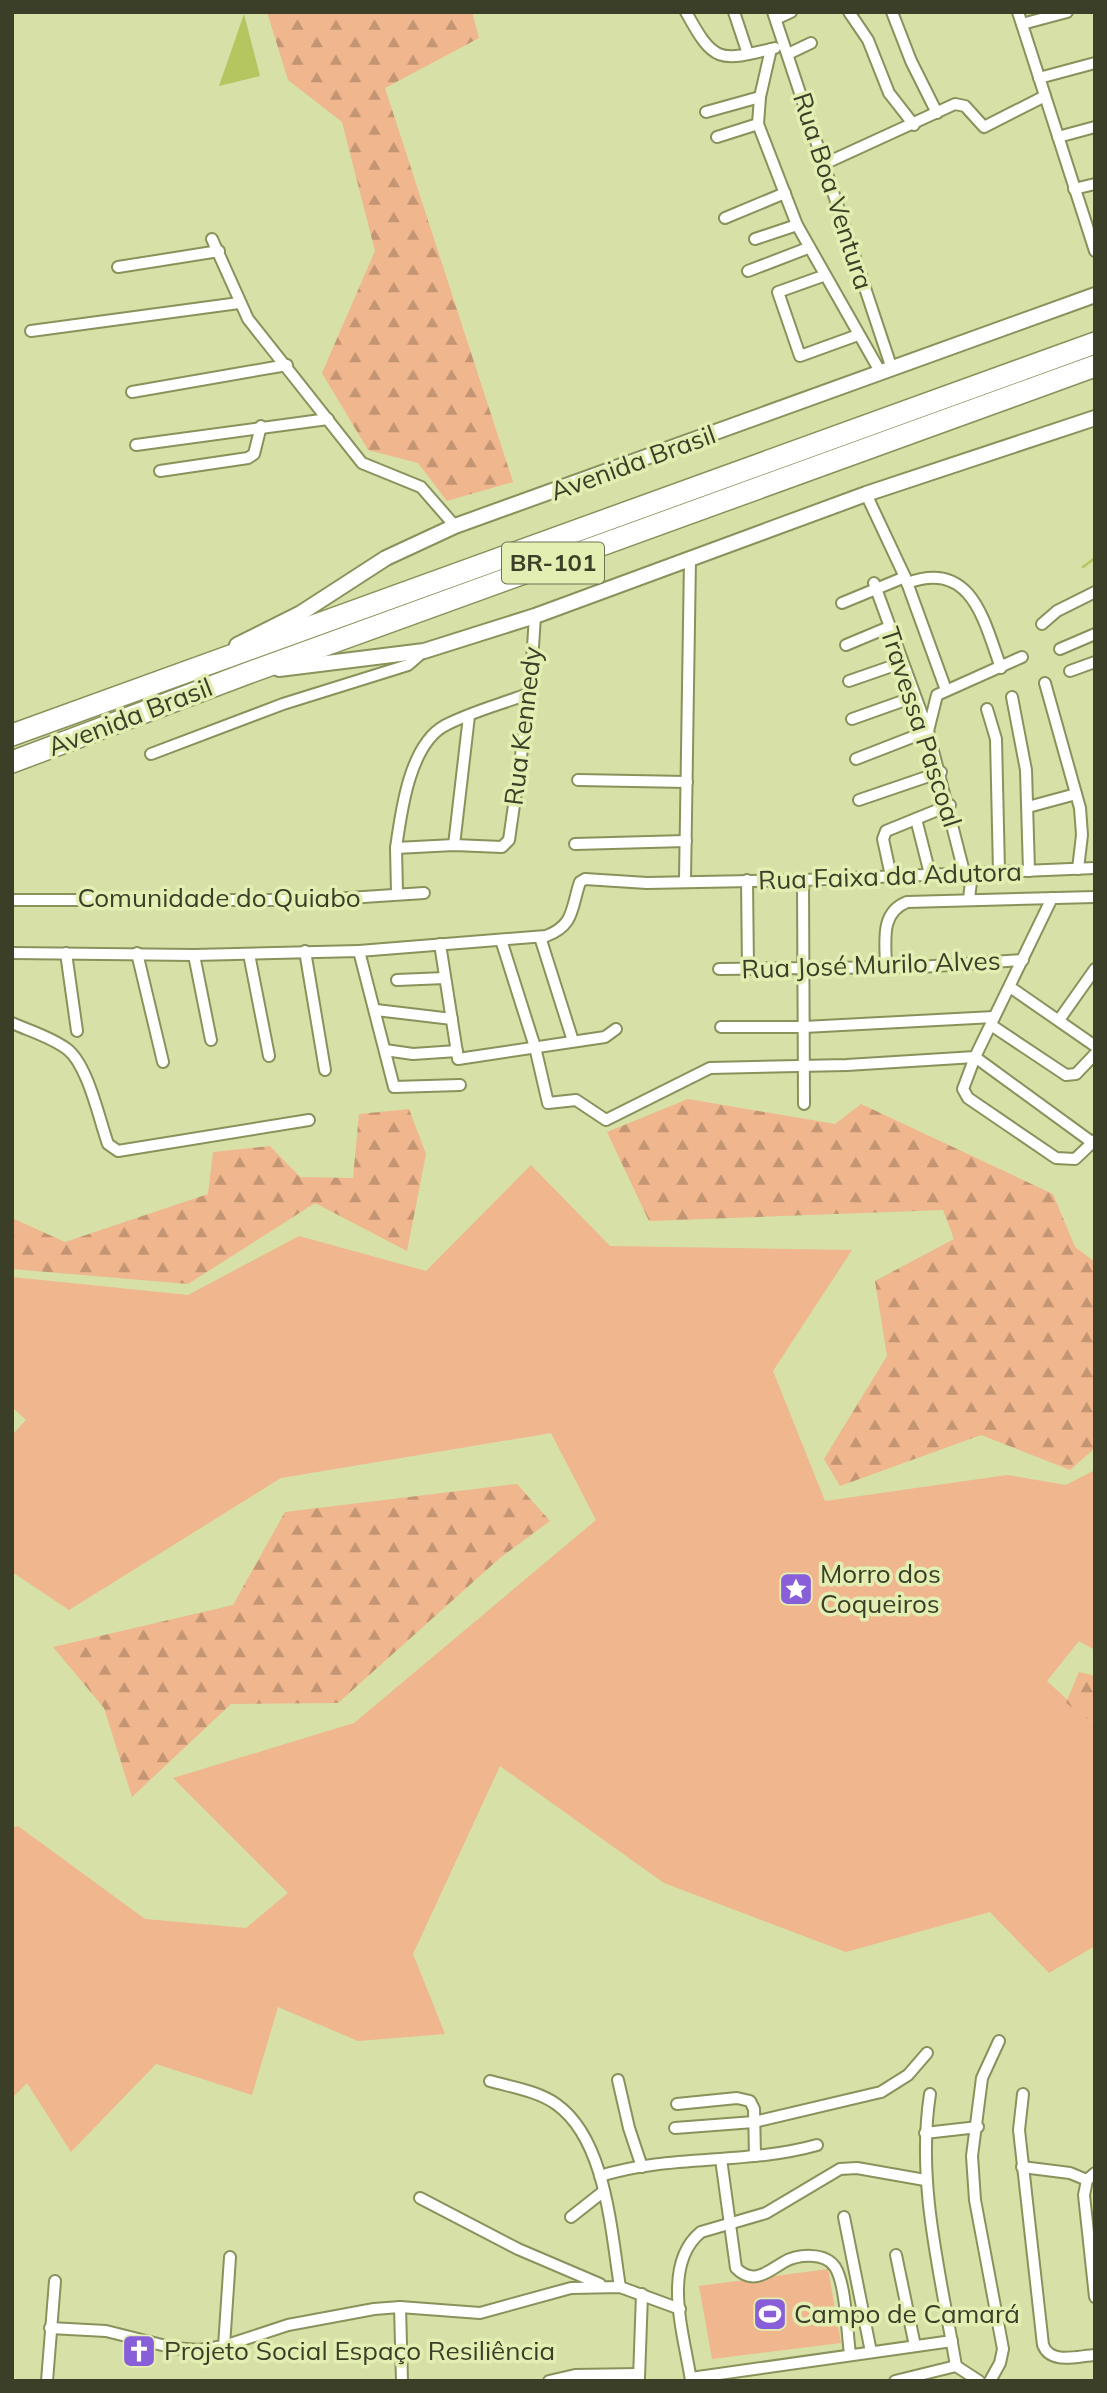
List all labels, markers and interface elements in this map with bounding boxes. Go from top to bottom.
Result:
street label: Rua Boa Ventura [786,88,881,294]
street label: Avenida Brasil [546,417,720,508]
road number: BR-101 [502,542,604,584]
street label: Travessa Pascoal [874,623,969,831]
street label: Rua Kennedy [496,644,549,807]
street label: Avenida Brasil [43,670,217,763]
street label: Rua Faixa da Adutora [758,854,1022,897]
street label: Comunidade do Quiabo [77,881,361,914]
street label: Rua José Murilo Alves [741,943,1001,986]
place label: Morro dos Coqueiros [820,1557,941,1620]
place icon: Morro dos Coqueiros [777,1570,815,1608]
sports icon: Campo de Camará [751,2295,789,2333]
place label: Campo de Camará [794,2297,1020,2330]
church icon: Projeto Social Espaço Resiliência [120,2332,158,2370]
place label: Projeto Social Espaço Resiliência [164,2334,555,2367]

